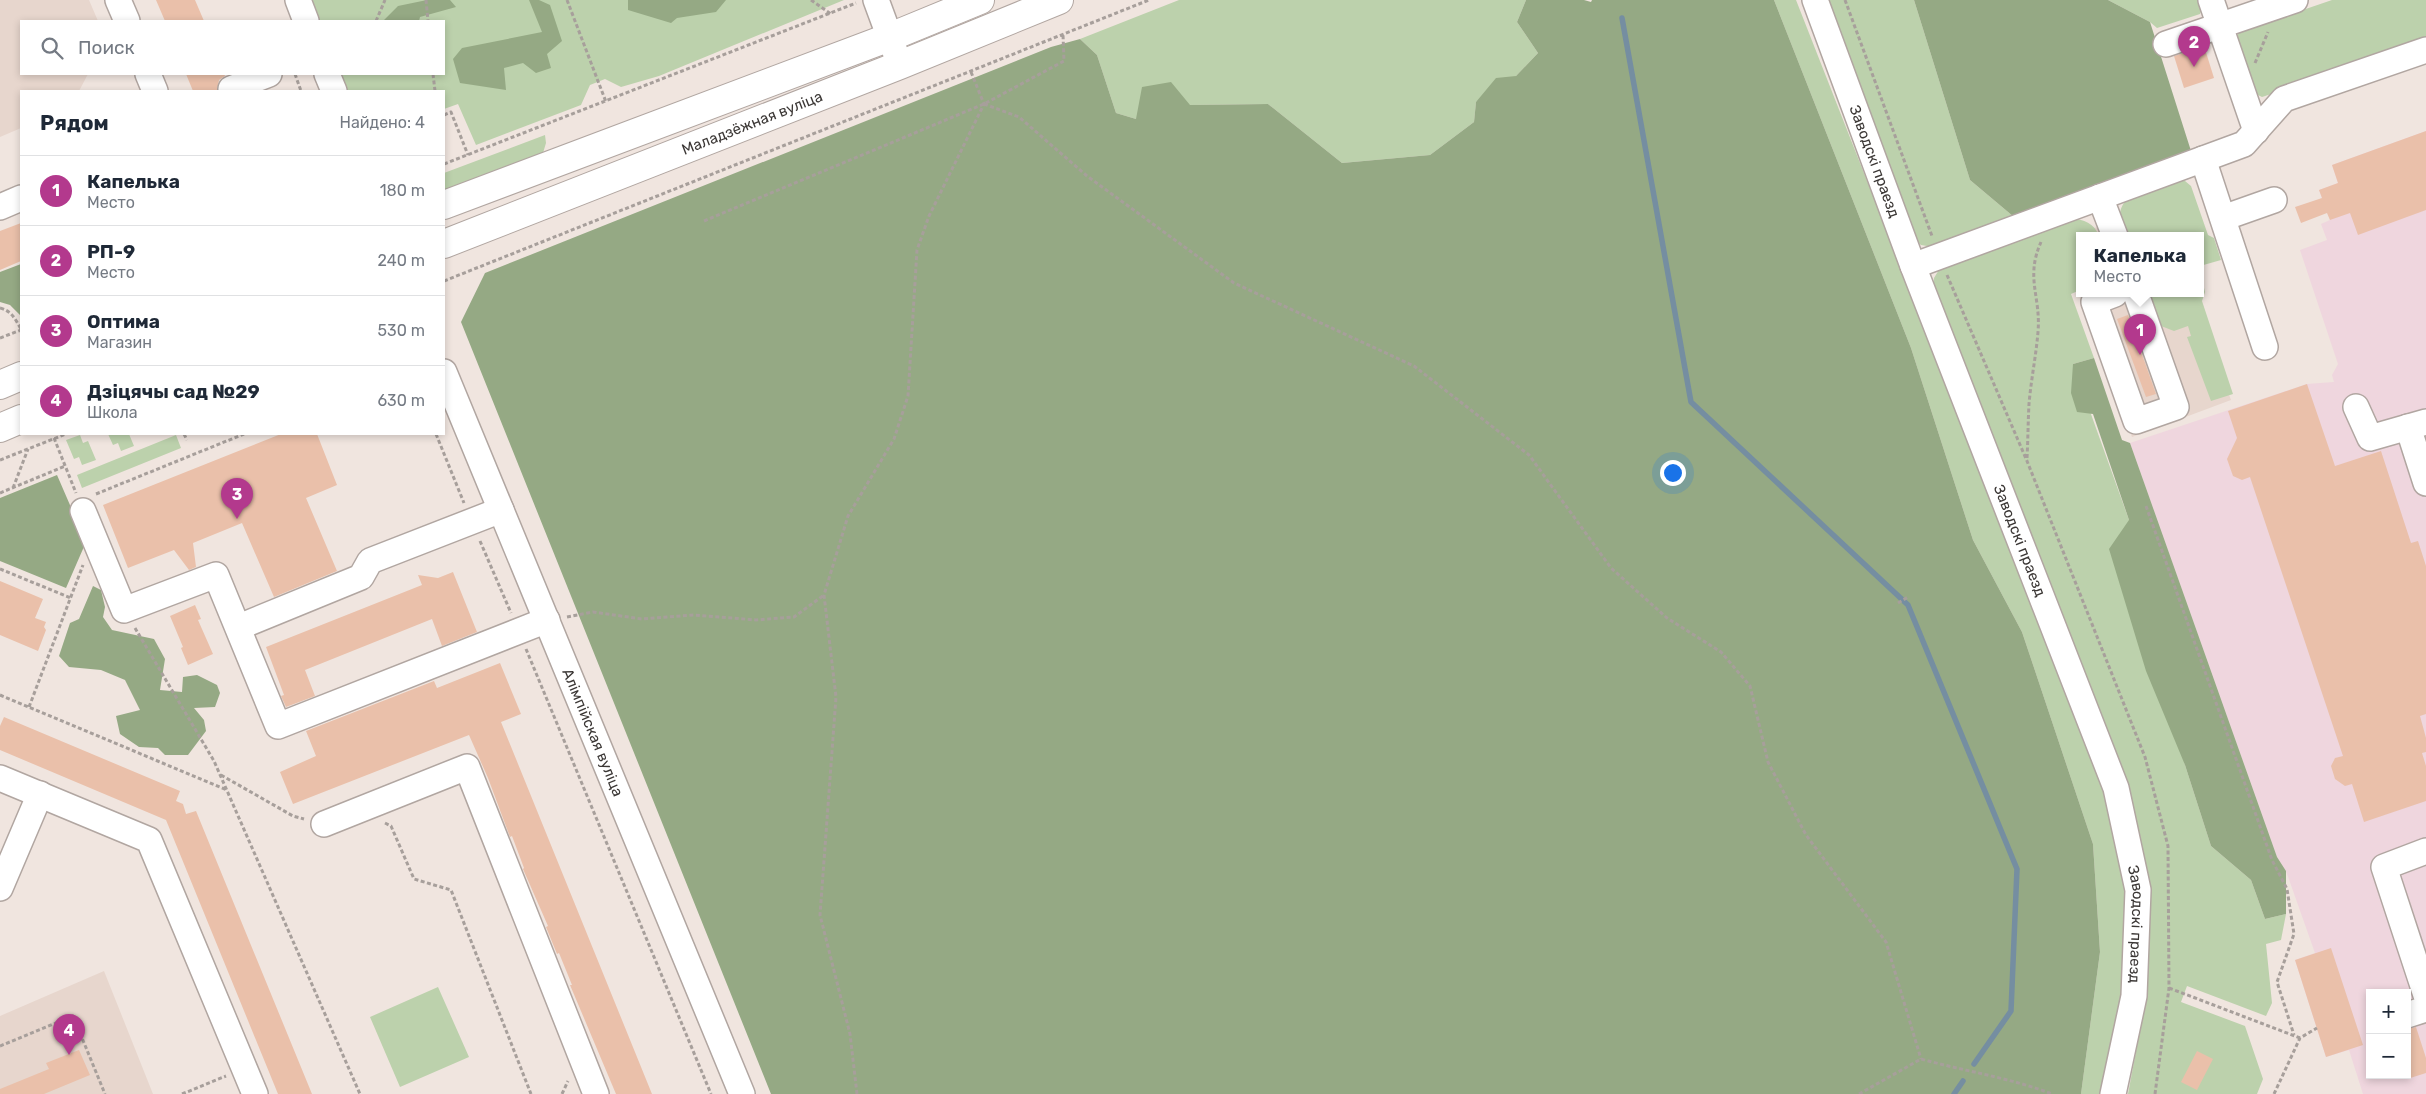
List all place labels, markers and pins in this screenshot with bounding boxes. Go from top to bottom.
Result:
pin: 2 [2178,26,2210,67]
pin: 1 [2124,314,2156,355]
pin: 3 [221,478,253,519]
pin: 4 [53,1014,85,1055]

